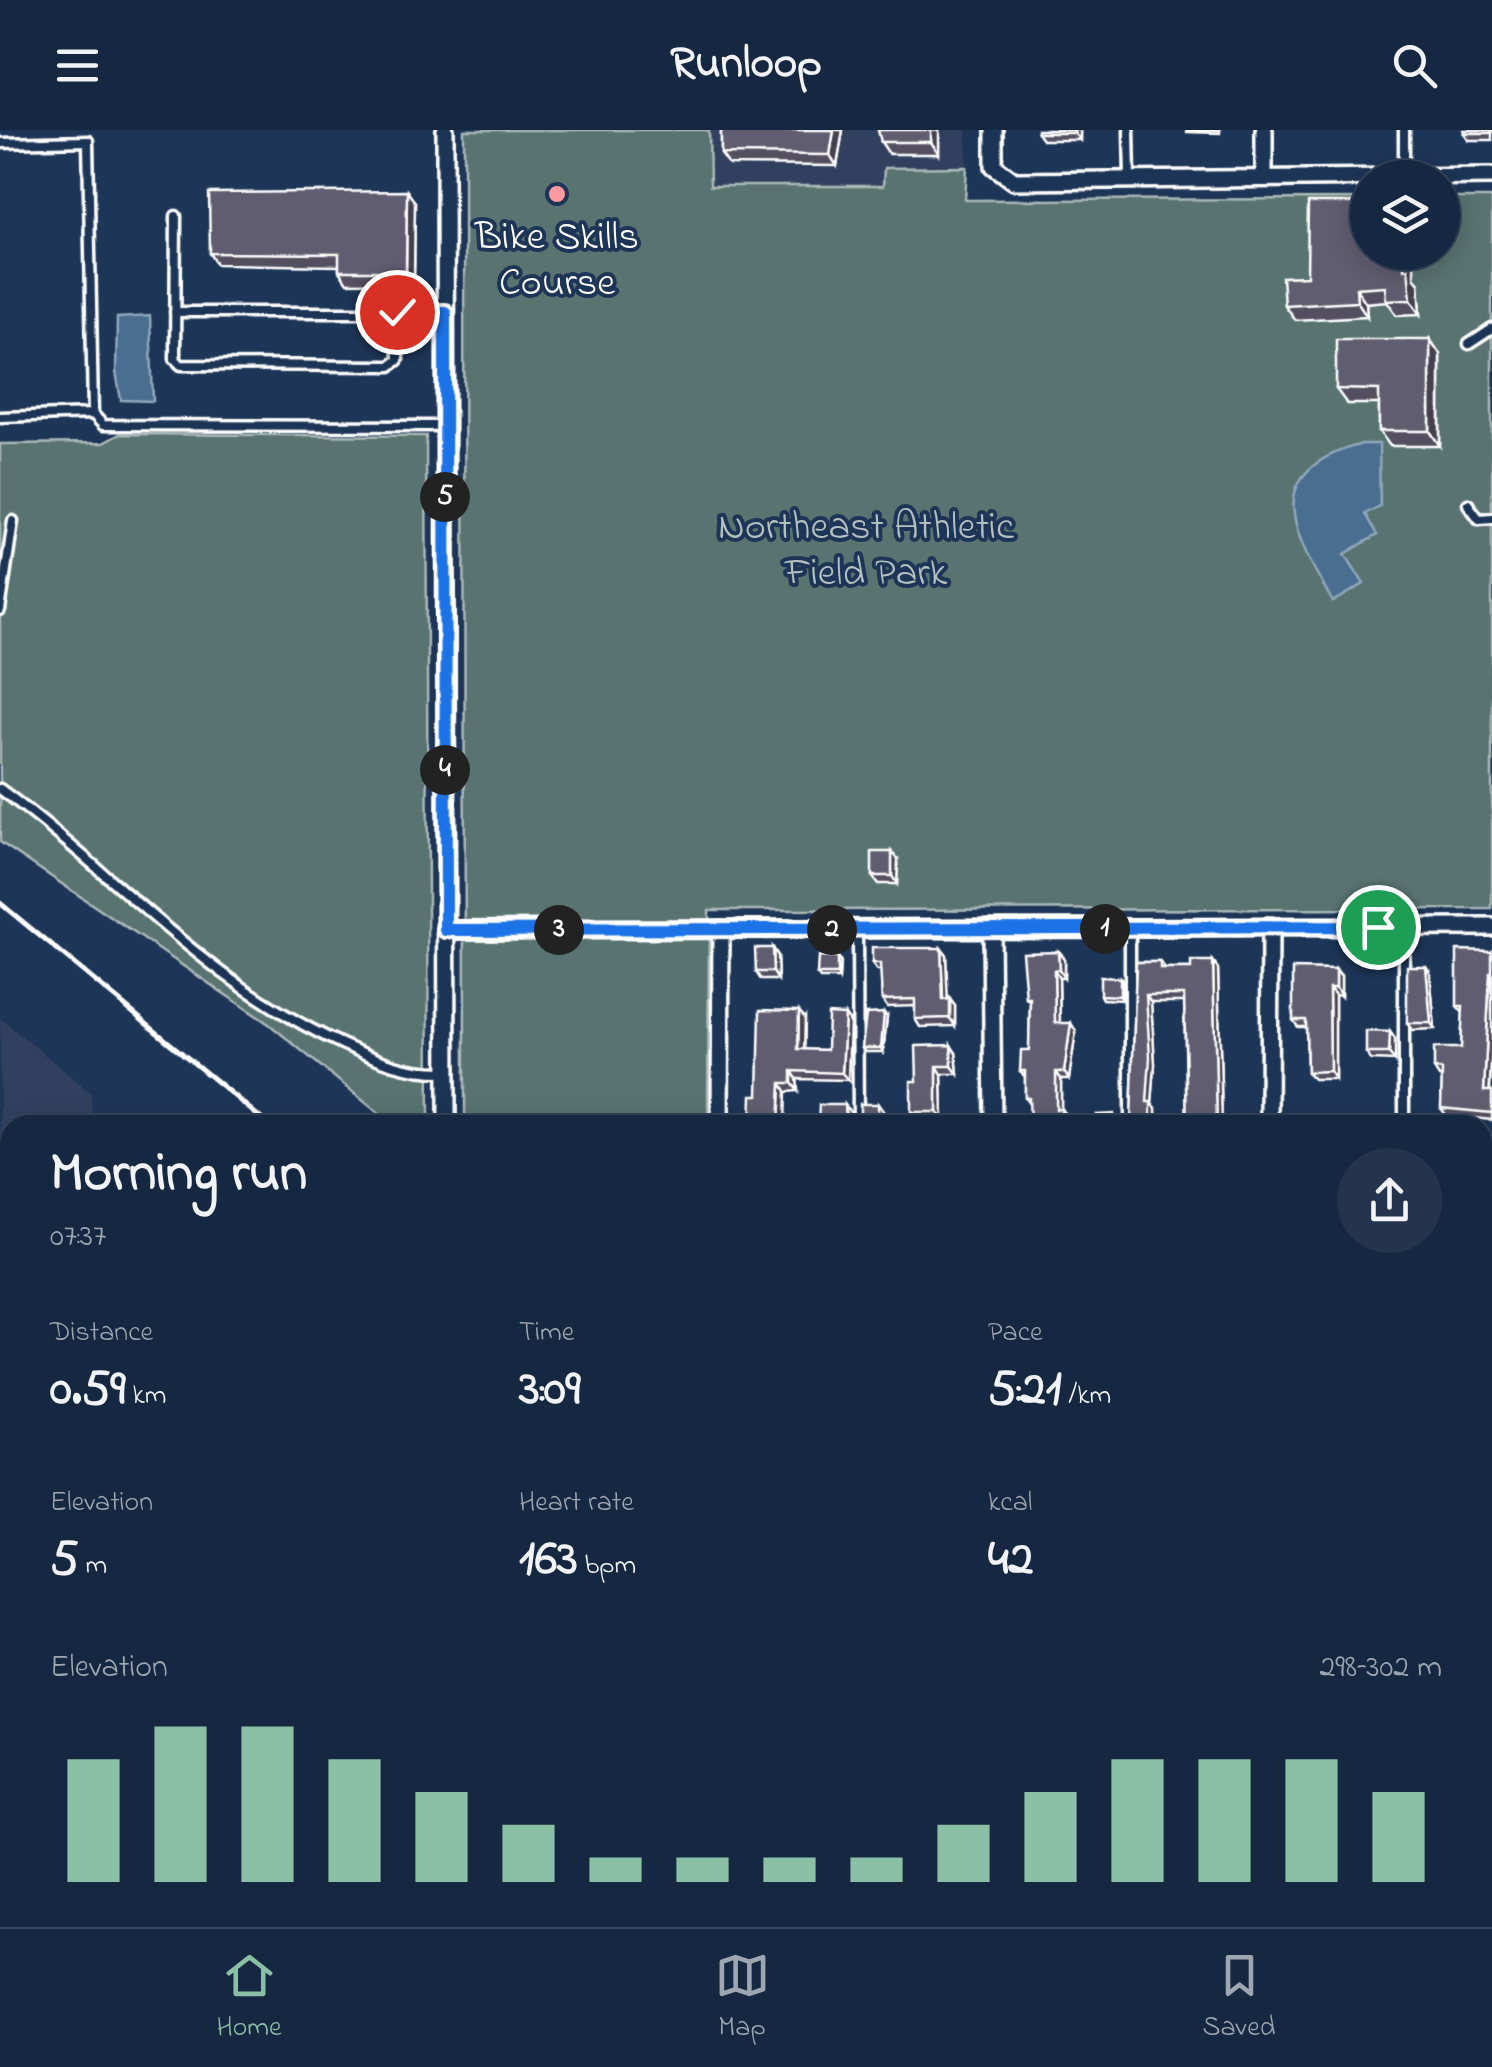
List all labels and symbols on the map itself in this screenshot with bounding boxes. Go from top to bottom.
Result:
marker: Bike Skills Course [546,183,568,205]
place label: Bike Skills Course [474,209,639,314]
pin [355,270,440,355]
pin: 5 [420,472,470,522]
park label: Northeast Athletic Field Park [718,499,1014,604]
pin: 4 [420,745,470,795]
pin [1336,885,1421,970]
pin: 1 [1080,904,1130,954]
pin: 3 [534,905,584,955]
pin: 2 [807,905,857,955]

